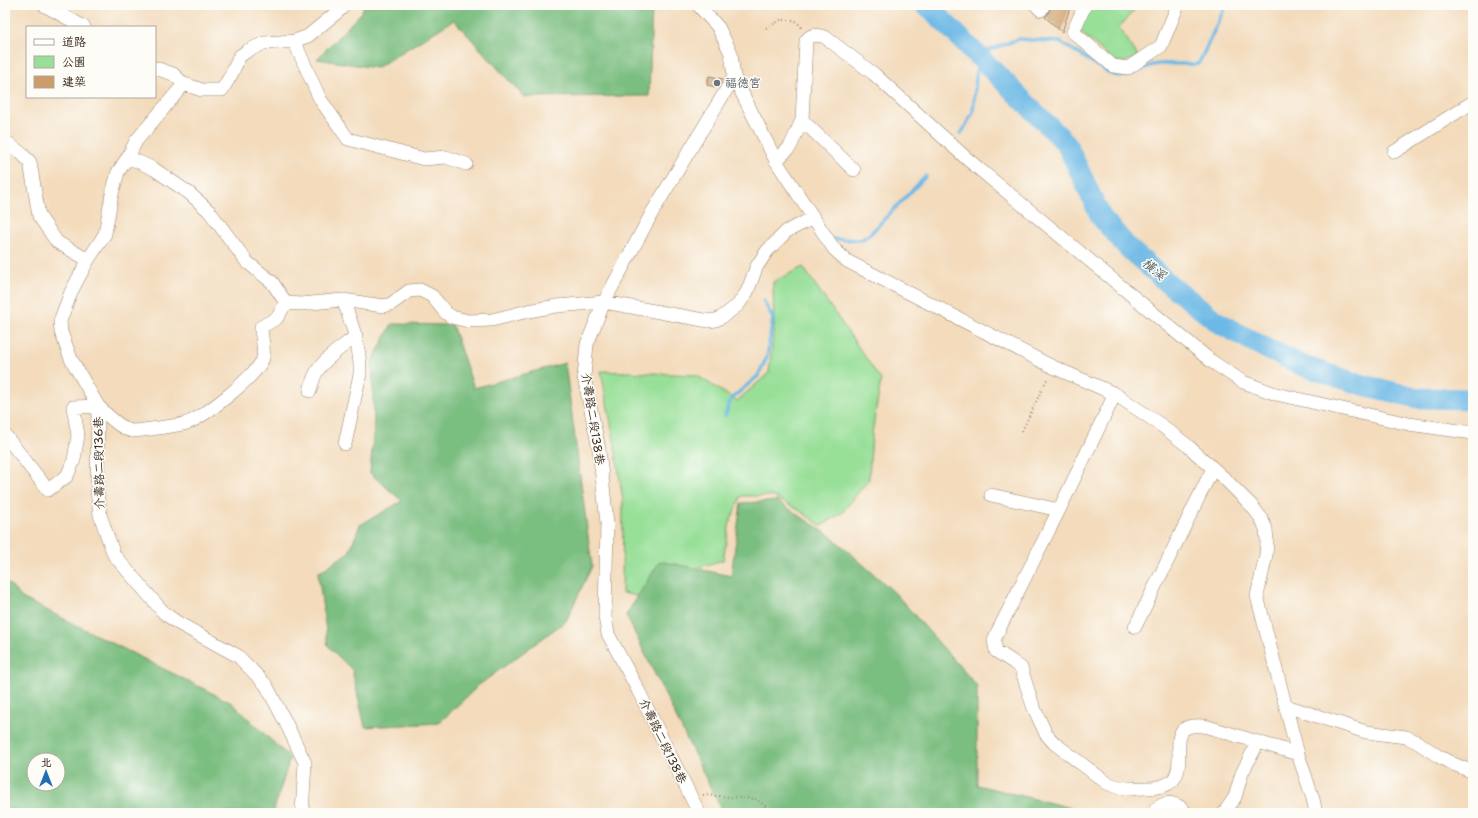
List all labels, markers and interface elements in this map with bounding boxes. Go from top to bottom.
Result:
legend [26,26,156,98]
text: 道路 [62,34,86,50]
text: 公園 [62,54,86,70]
text: 建築 [62,74,86,90]
place label: 福德宮 [725,75,761,91]
marker: 福德宮 [712,78,722,88]
water label: 橫溪 [1139,254,1170,284]
street label: 介壽路二段138巷 [578,372,608,466]
street label: 介壽路二段136巷 [90,416,108,510]
street label: 介壽路二段138巷 [635,696,691,786]
north arrow [26,752,66,792]
text: 北 [41,755,52,770]

